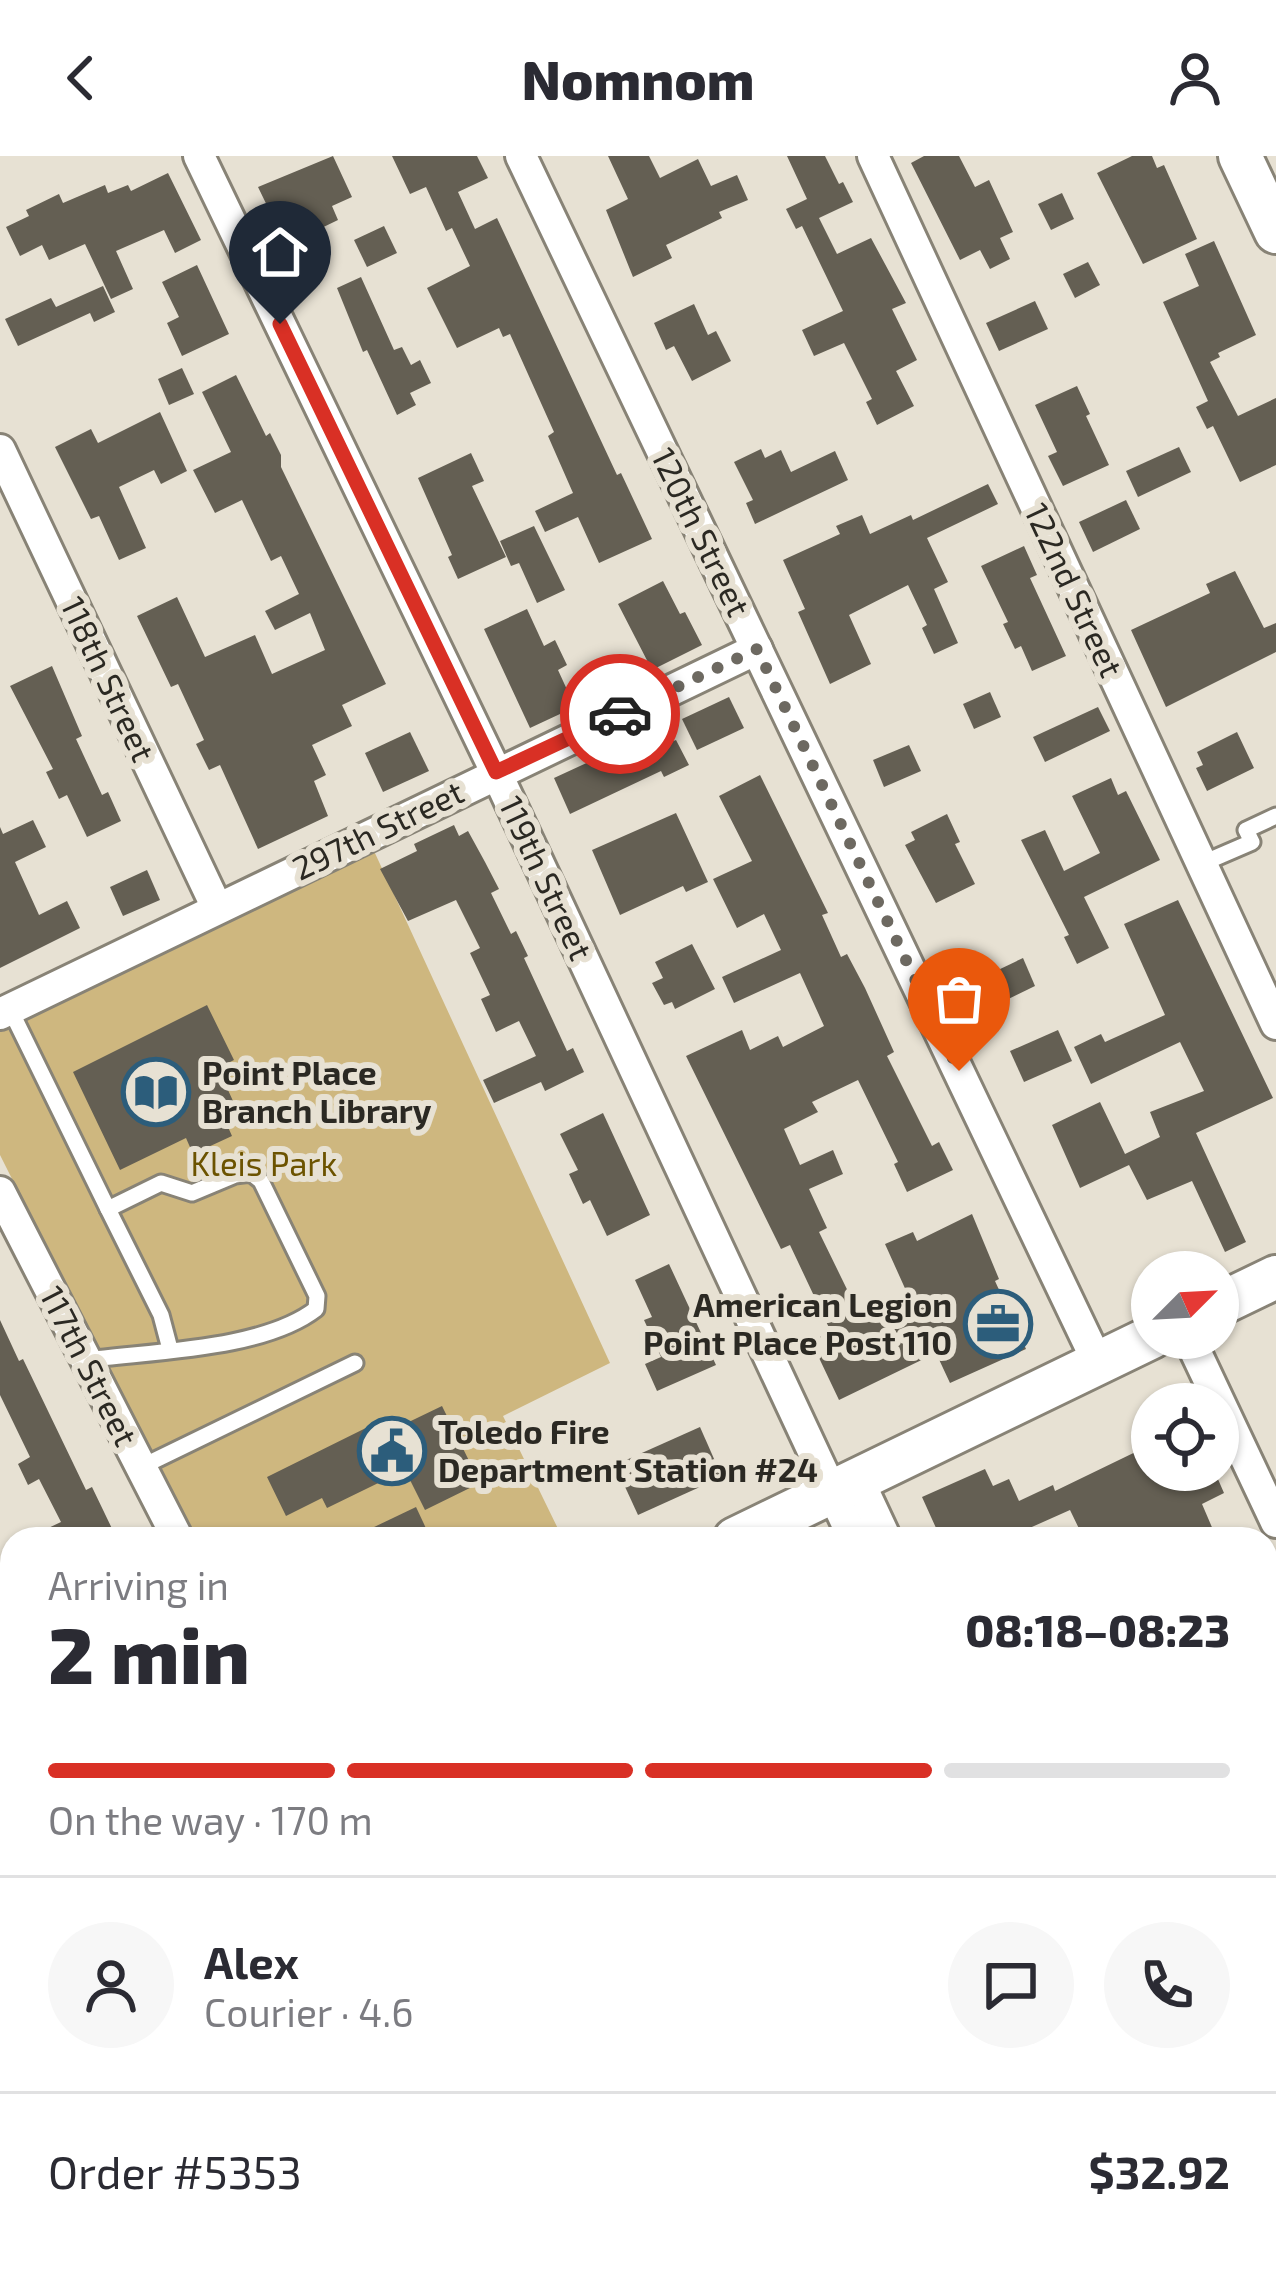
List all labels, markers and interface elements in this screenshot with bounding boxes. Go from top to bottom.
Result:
icon: back [48,45,114,111]
icon: person [1162,45,1228,111]
text: Nomnom [522,46,754,111]
pin [229,201,331,324]
icon: home [247,219,313,285]
street label: 120th Street [644,441,760,622]
street label: 122nd Street [1017,496,1133,683]
street label: 118th Street [53,590,164,767]
courier [560,654,680,774]
icon: car [587,681,653,747]
street label: 297th Street [286,771,470,888]
street label: 119th Street [492,789,602,966]
pin [908,948,1010,1071]
icon: bag [926,966,992,1032]
place label: Point Place Branch Library [202,1052,432,1130]
library icon: Point Place Branch Library [121,1057,191,1127]
park label: Kleis Park [191,1143,338,1183]
north arrow [1131,1251,1239,1359]
map controls [1131,1251,1239,1491]
street label: 117th Street [33,1279,147,1452]
place label: American Legion Point Place Post 110 [643,1284,952,1362]
office icon: American Legion Point Place Post 110 [963,1289,1033,1359]
button: locate [1131,1383,1239,1491]
place label: Toledo Fire Department Station #24 [438,1411,818,1489]
public building icon: Toledo Fire Department Station #24 [357,1416,427,1486]
text: Arriving in [48,1561,229,1608]
text: 08:18–08:23 [965,1602,1230,1656]
text: 2 min [48,1606,250,1700]
text: On the way · 170 m [48,1796,373,1843]
button: person [48,1922,174,2048]
button: chat [948,1922,1074,2048]
button: phone [1104,1922,1230,2048]
text: Alex [204,1934,299,1988]
text: Courier · 4.6 [204,1988,414,2035]
text: Order #5353 [48,2144,302,2198]
text: $32.92 [1089,2144,1230,2198]

